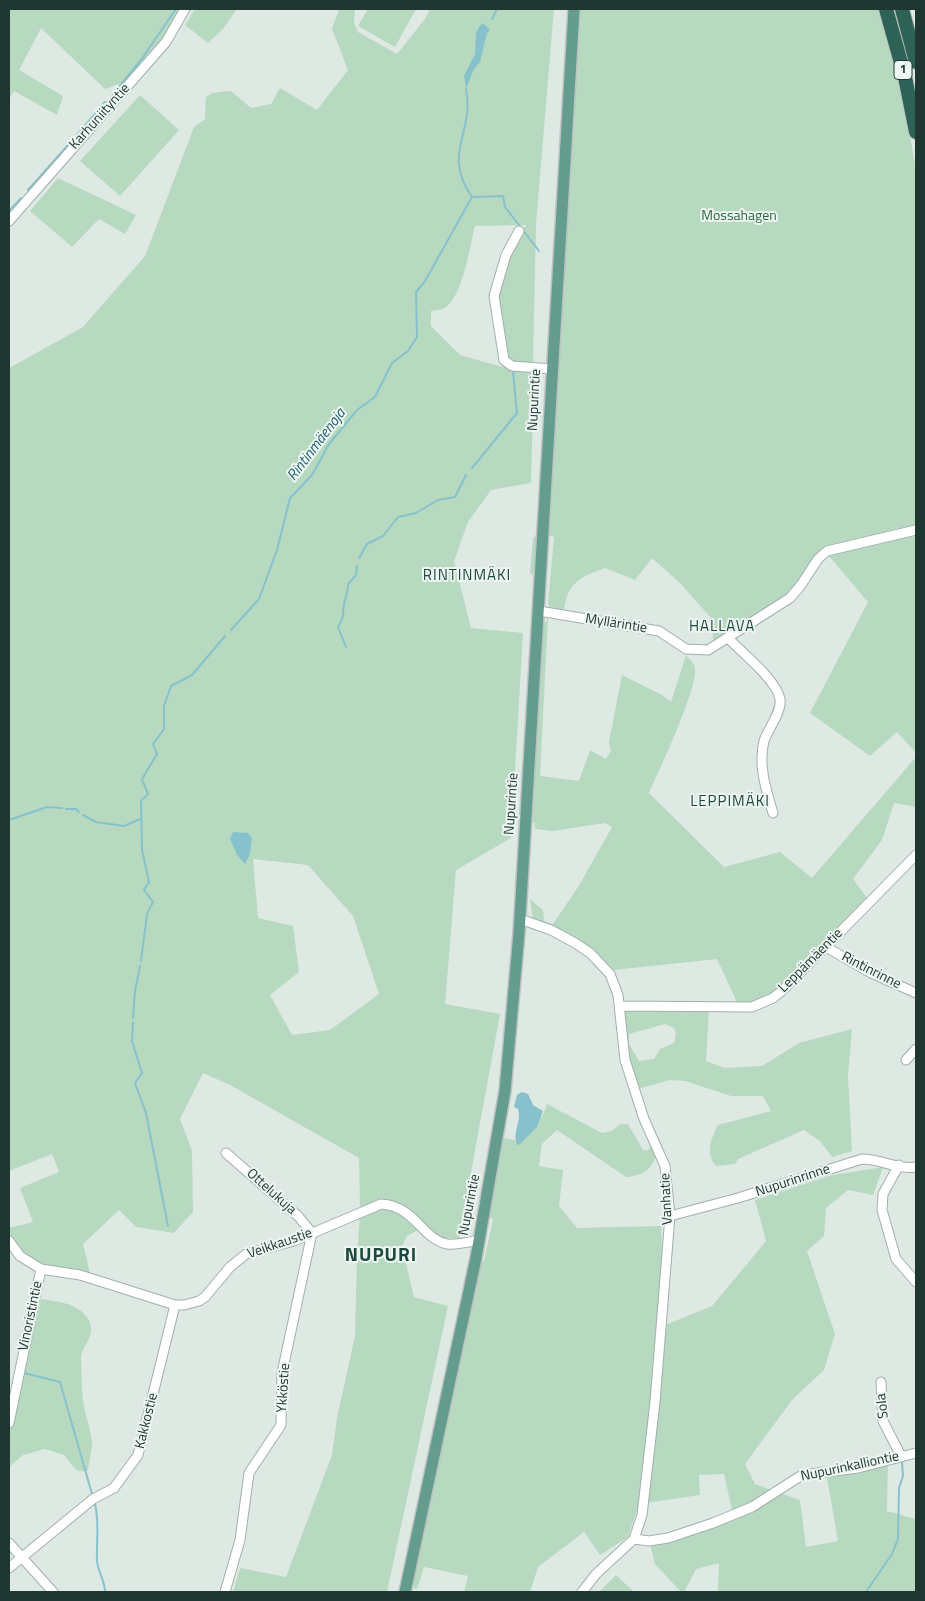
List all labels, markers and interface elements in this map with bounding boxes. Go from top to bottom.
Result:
road number: 1 [894,60,912,80]
street label: Karhuniityntie [66,81,134,153]
park label: Mossahagen [701,209,777,225]
street label: Nupurintie [525,369,545,431]
water label: Rintinmäenoja [284,405,350,485]
district label: RINTINMÄKI [421,567,513,585]
street label: Myllärintie [584,611,648,637]
district label: HALLAVA [688,618,756,636]
street label: Nupurintie [501,772,523,836]
district label: LEPPIMÄKI [689,793,771,811]
street label: Leppämäentie [775,925,847,997]
street label: Rintinrinne [838,949,904,993]
street label: Nupurinrinne [754,1161,832,1201]
street label: Ottelukuja [243,1165,299,1219]
street label: Nupurintie [456,1173,484,1237]
street label: Vanhatie [657,1173,677,1225]
street label: Veikkaustie [245,1225,315,1263]
district label: NUPURI [344,1245,418,1267]
street label: Vinoristintie [15,1280,47,1352]
street label: Ykköstie [274,1363,294,1413]
street label: Kakkostie [132,1391,162,1451]
street label: Sola [873,1393,893,1419]
street label: Nupurinkalliontie [799,1448,901,1486]

